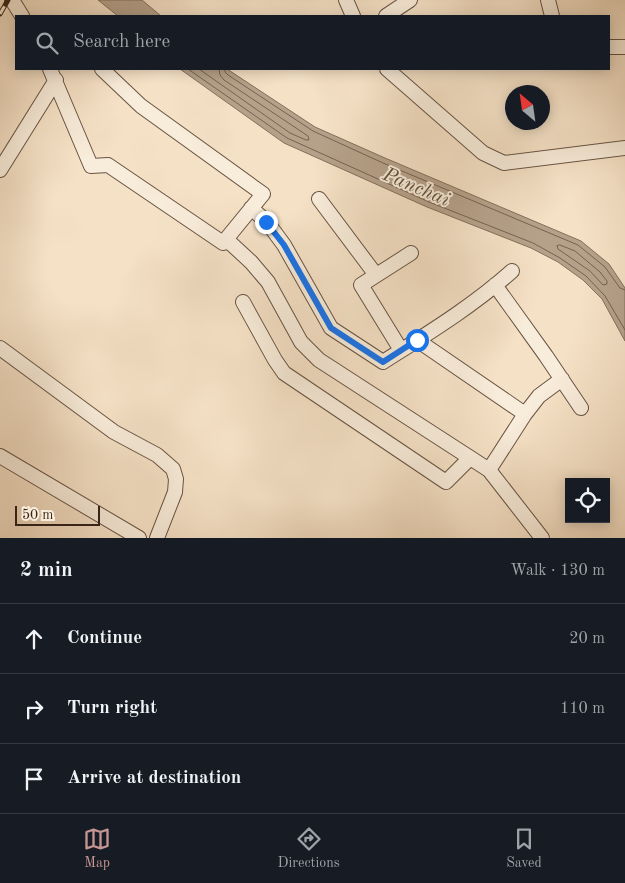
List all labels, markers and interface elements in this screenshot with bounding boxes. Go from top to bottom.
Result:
search box [15,15,610,70]
icon: search [33,29,61,57]
text: Search here [73,33,170,52]
north arrow [505,85,550,130]
water label: Panchai [379,165,453,211]
route end [255,211,278,234]
route start [406,329,429,352]
map controls [565,478,610,523]
button: locate [565,478,610,523]
scale bar [15,503,100,526]
text: 50 m [22,508,53,522]
text: 2 min [20,560,73,581]
text: Walk · 130 m [510,563,605,579]
icon: ahead [20,625,48,653]
text: Continue [67,629,142,648]
text: 20 m [569,631,605,647]
icon: right [20,695,48,723]
text: Turn right [67,699,157,718]
text: 110 m [560,701,605,717]
icon: arrive [20,765,48,793]
text: Arrive at destination [67,769,241,788]
tab: Map [83,825,111,872]
tab: Directions [278,825,340,872]
tab: Saved [506,825,542,872]

